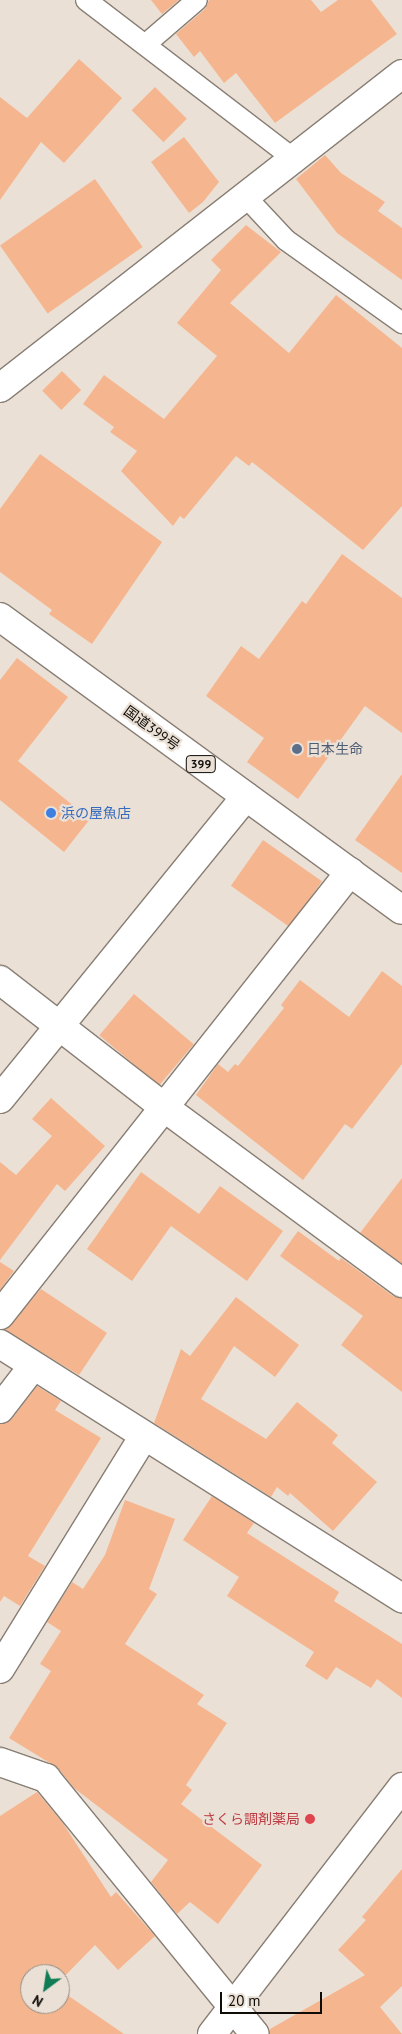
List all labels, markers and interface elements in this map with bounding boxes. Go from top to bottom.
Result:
street label: 国道399号 [121,702,183,754]
place label: 日本生命 [307,741,363,757]
marker: 日本生命 [291,743,303,755]
road number: 399 [185,754,217,774]
place label: 浜の屋魚店 [61,805,131,821]
marker: 浜の屋魚店 [45,807,57,819]
place label: さくら調剤薬局 [202,1811,300,1827]
marker: さくら調剤薬局 [304,1813,316,1825]
north arrow [20,1964,70,2014]
scale bar [222,1982,324,2014]
text: N [29,1991,46,2011]
text: 20 m [228,1991,261,2010]

